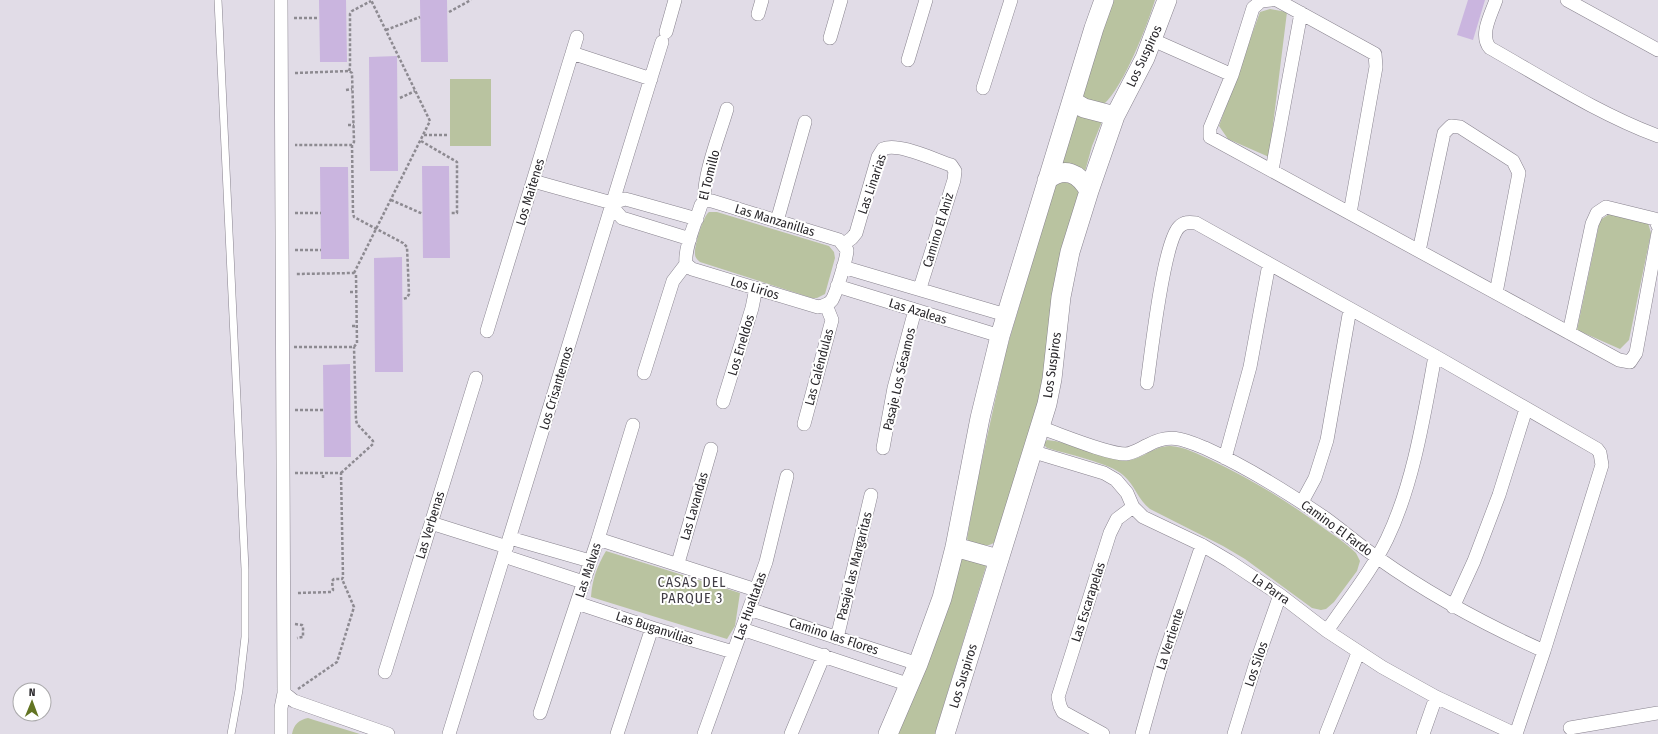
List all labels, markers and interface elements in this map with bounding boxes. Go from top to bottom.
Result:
street label: Los Suspiros [1123,22,1165,89]
street label: El Tomillo [695,148,723,202]
street label: Las Linarias [855,152,889,216]
street label: Los Maitenes [513,156,547,227]
street label: Camino El Aniz [920,191,956,269]
street label: Las Manzanillas [733,201,817,239]
street label: Los Lirios [729,273,782,303]
street label: Las Azaleas [887,295,949,327]
street label: Los Eneldos [725,312,757,377]
street label: Pasaje Los Sésamos [880,326,918,432]
street label: Las Caléndulas [802,327,837,407]
street label: Los Suspiros [1040,331,1064,399]
street label: Los Crisantemos [536,344,576,432]
street label: Las Lavandas [677,470,711,542]
street label: Las Verbenas [413,489,448,561]
street label: Camino El Fardo [1298,497,1376,559]
street label: Pasaje las Margaritas [833,510,875,622]
street label: Las Malvas [572,540,604,599]
street label: Las Escarapelas [1068,560,1108,644]
street label: Las Hualtatas [731,569,769,642]
street label: La Parra [1249,571,1293,607]
district label: CASAS DEL PARQUE 3 [658,574,726,607]
street label: La Vertiente [1153,606,1187,672]
street label: Las Buganvilias [614,608,696,648]
street label: Camino las Flores [787,614,881,658]
street label: Los Silos [1241,639,1271,688]
street label: Los Suspiros [946,642,980,710]
north arrow [12,682,52,722]
text: N [29,686,36,699]

